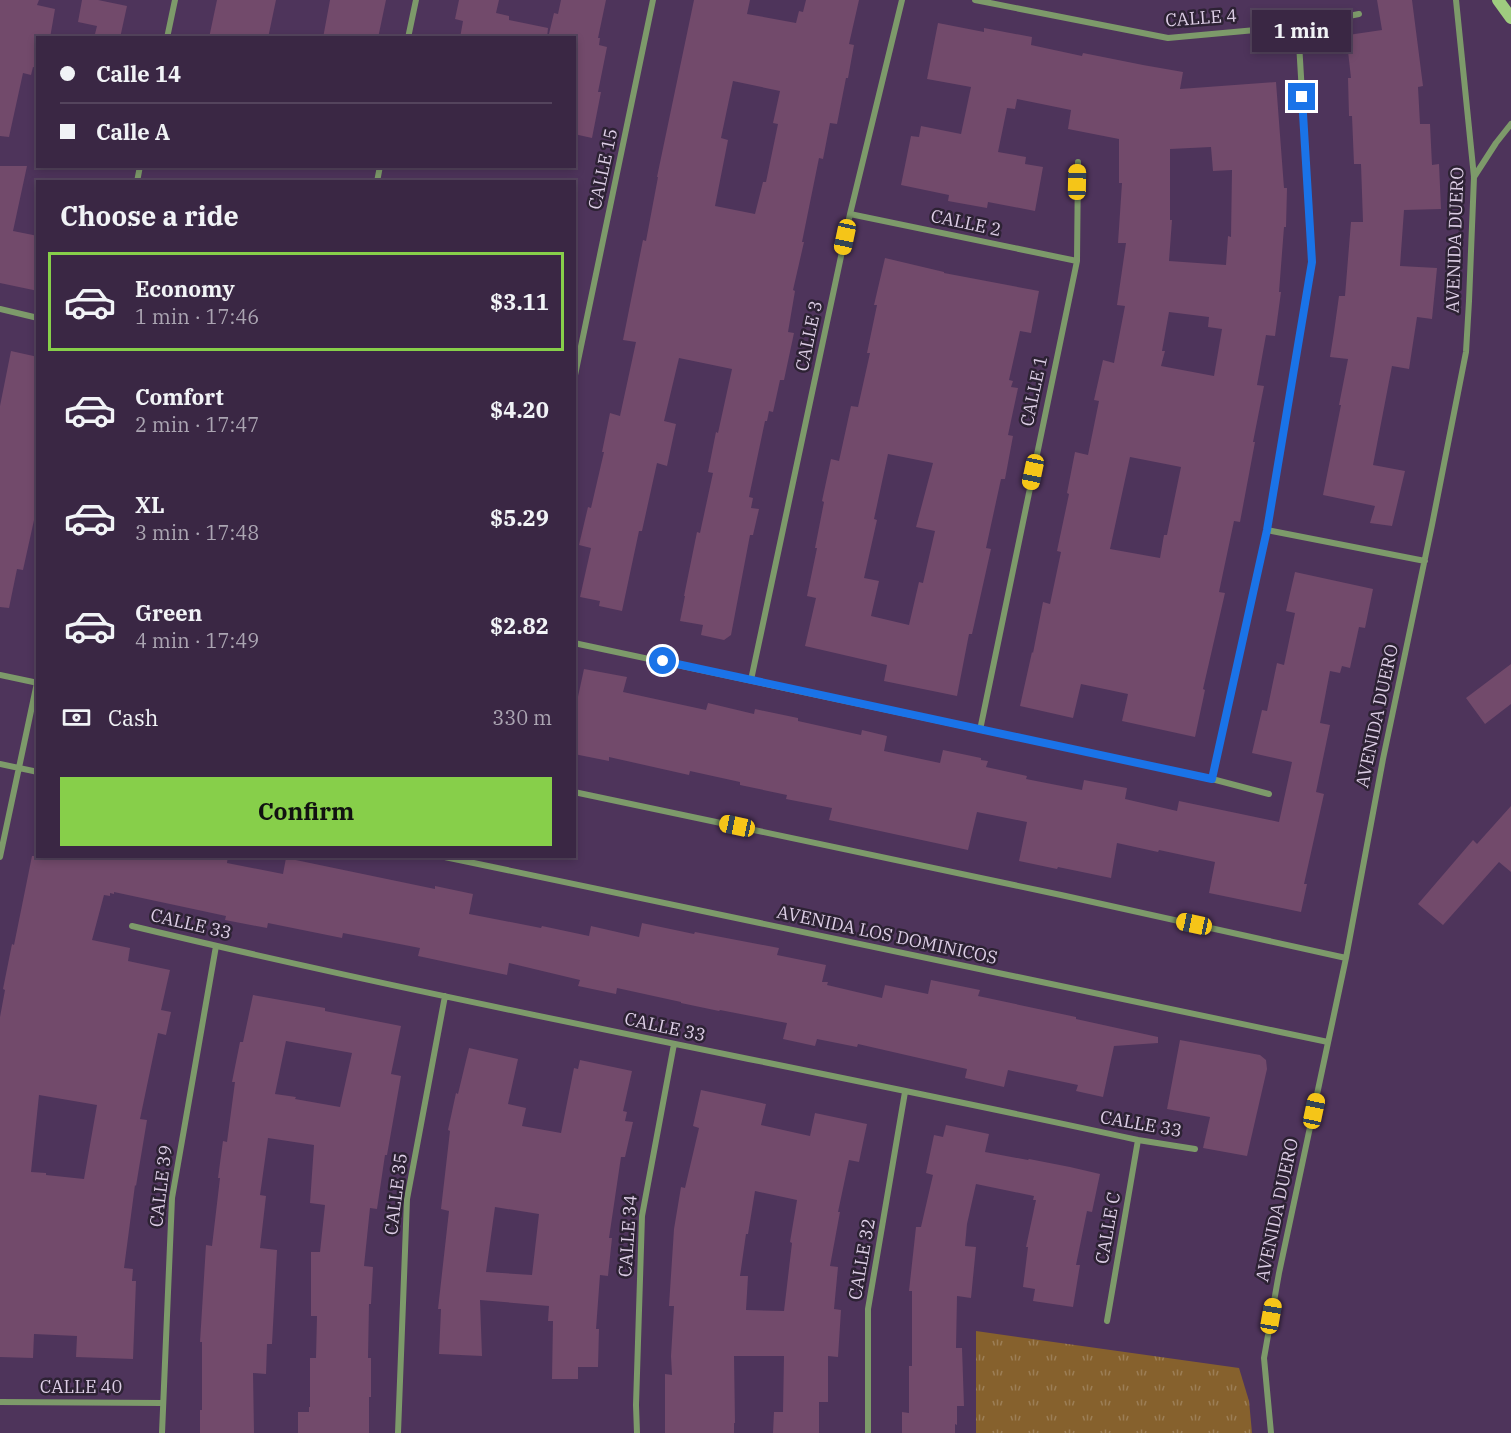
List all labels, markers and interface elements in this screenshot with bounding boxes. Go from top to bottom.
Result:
street label: CALLE 4 [1164,4,1238,31]
callout: 1 min [1252,10,1352,52]
text: 1 min [1274,17,1330,44]
text: Calle 14 [96,59,181,88]
route end [1288,83,1315,110]
text: Calle A [96,117,170,146]
street label: CALLE 15 [583,126,622,212]
car [1068,164,1086,200]
street label: AVENIDA DUERO [1440,167,1469,313]
text: Choose a ride [60,198,239,233]
street label: CALLE 2 [929,204,1004,241]
car [832,218,858,256]
text: Economy [135,274,235,303]
icon: car [63,275,117,329]
text: $3.11 [490,287,549,316]
street label: CALLE 3 [790,298,827,373]
text: 1 min · 17:46 [135,303,259,330]
street label: CALLE 1 [1015,353,1052,428]
text: Comfort [135,382,224,411]
icon: car [63,383,117,437]
text: $4.20 [490,395,549,424]
text: 2 min · 17:47 [135,411,259,438]
car [1020,453,1046,491]
text: XL [135,490,165,519]
icon: car [63,491,117,545]
text: $5.29 [490,503,549,532]
text: 3 min · 17:48 [135,519,259,546]
text: Green [135,598,202,627]
icon: car [63,599,117,653]
text: $2.82 [490,611,549,640]
text: 4 min · 17:49 [135,627,259,654]
street label: AVENIDA DUERO [1350,642,1403,790]
route start [649,647,676,674]
icon: cash [60,701,93,734]
text: Cash [108,703,159,732]
text: 330 m [492,704,552,731]
button: Confirm [60,777,552,846]
car [718,813,756,839]
street label: AVENIDA LOS DOMINICOS [775,900,999,969]
street label: CALLE 33 [148,903,234,944]
car [1175,911,1213,937]
street label: CALLE 33 [622,1007,708,1046]
car [1301,1092,1327,1130]
street label: CALLE 33 [1098,1105,1184,1142]
street label: AVENIDA DUERO [1250,1136,1303,1284]
street label: CALLE 39 [144,1144,177,1228]
street label: CALLE 35 [379,1152,412,1236]
street label: CALLE C [1090,1190,1125,1266]
street label: CALLE 34 [613,1194,642,1278]
street label: CALLE 32 [843,1216,880,1302]
car [1259,1297,1283,1335]
street label: CALLE 40 [40,1375,122,1398]

